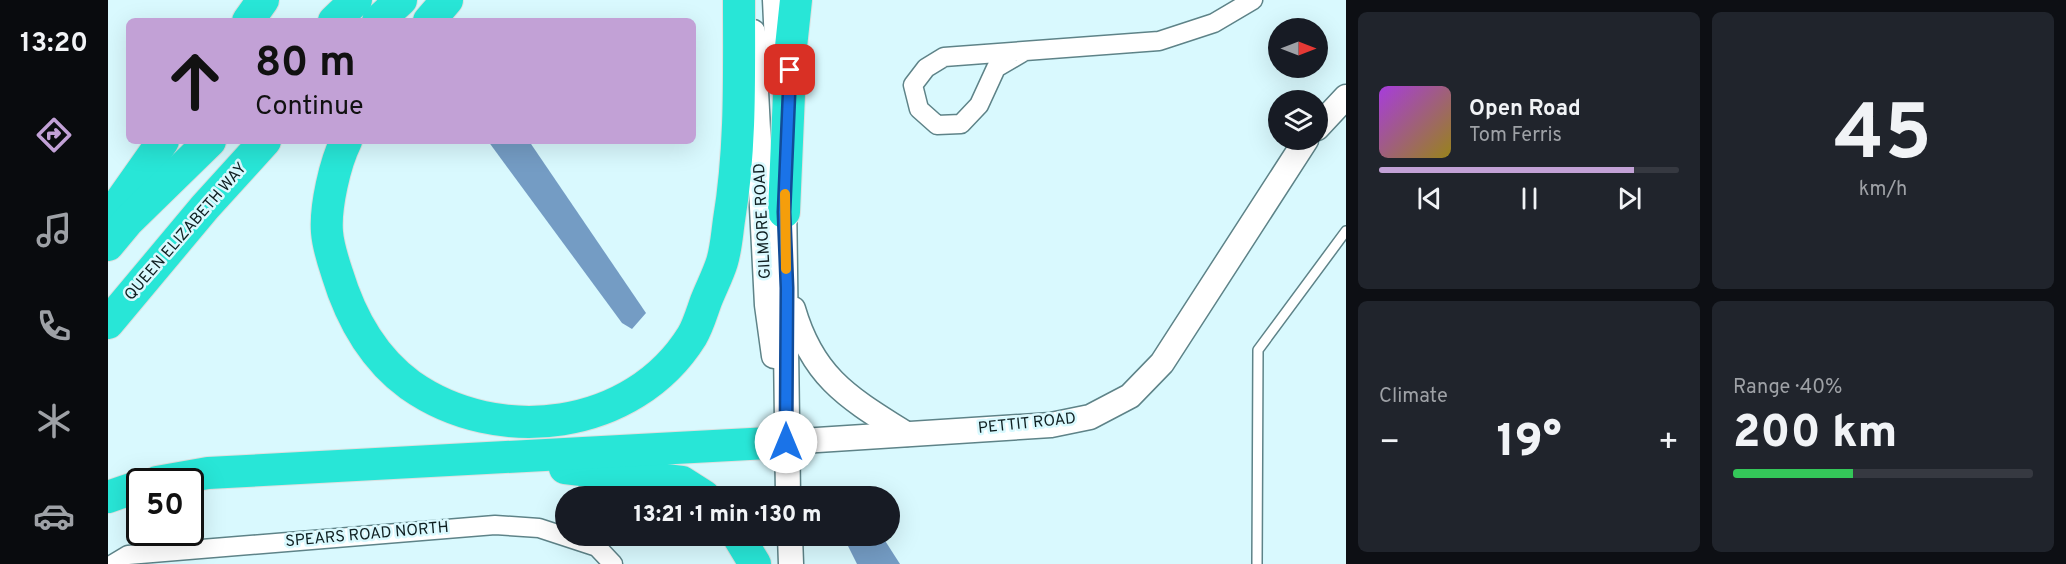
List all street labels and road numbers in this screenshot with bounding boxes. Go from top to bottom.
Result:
street label: QUEEN ELIZABETH WAY [121,159,251,305]
street label: GILMORE ROAD [750,163,776,279]
street label: PETTIT ROAD [977,409,1077,439]
street label: SPEARS ROAD NORTH [284,518,450,552]

